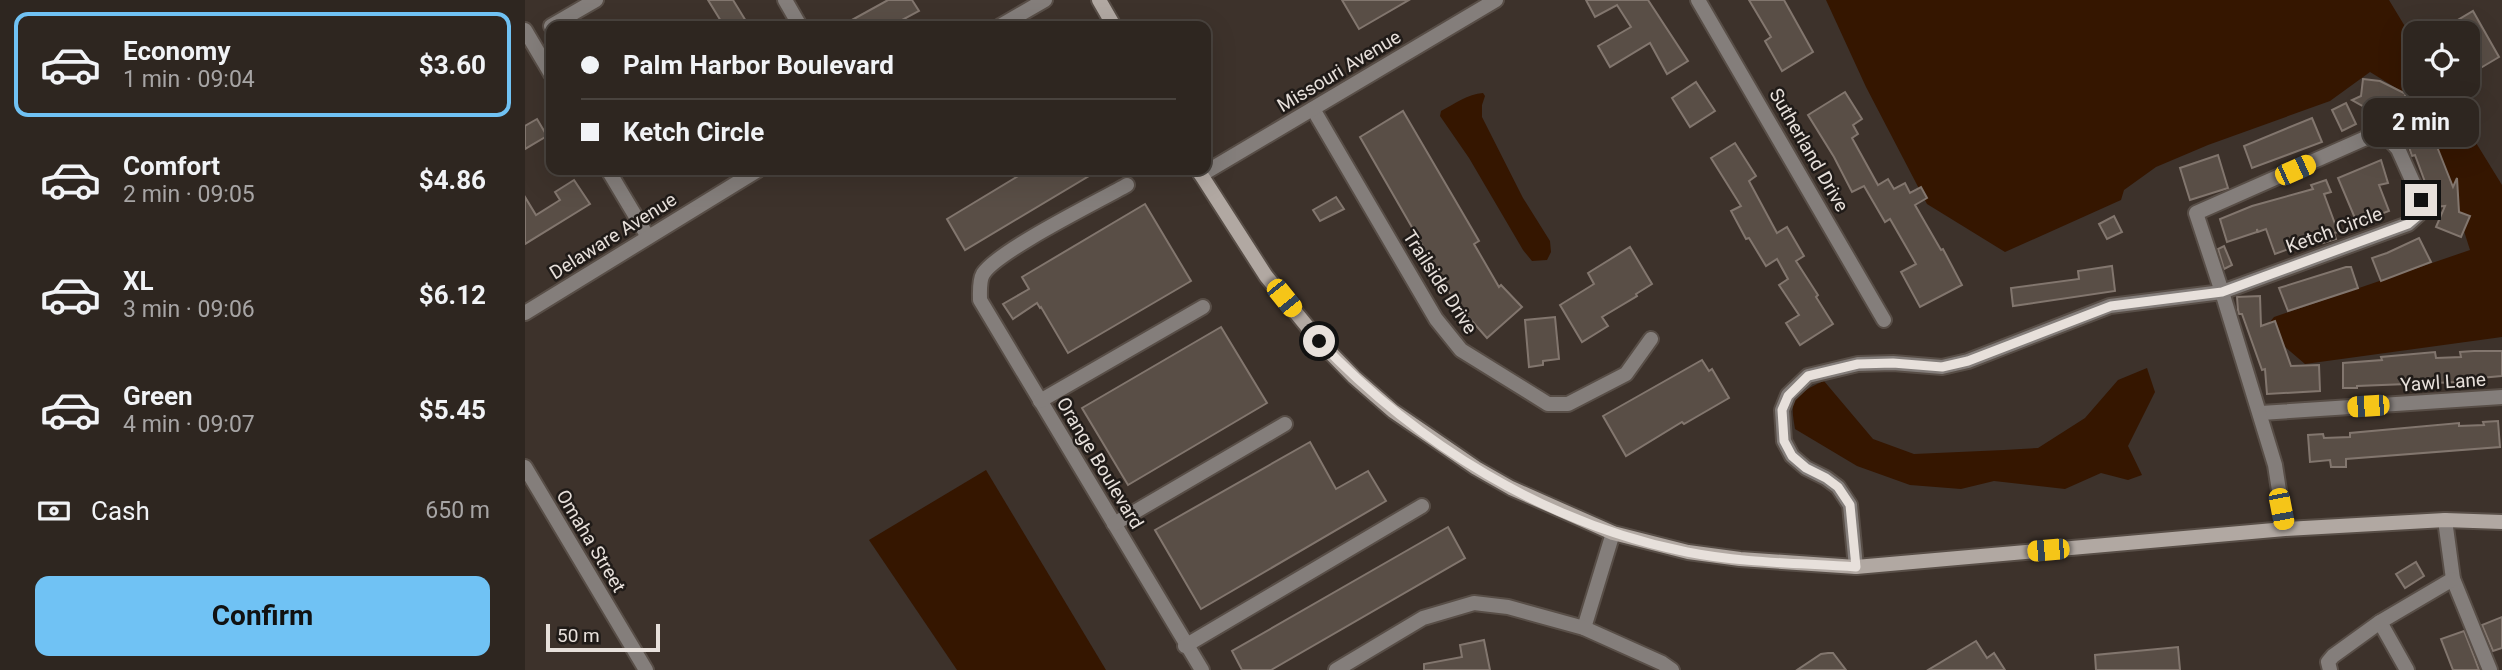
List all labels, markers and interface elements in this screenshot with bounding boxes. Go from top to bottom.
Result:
map controls [2403,21,2480,98]
button: locate [2403,21,2480,98]
street label: Missouri Avenue [1273,25,1405,117]
icon: car [39,33,102,96]
text: Economy [123,36,230,66]
text: $3.60 [419,50,486,80]
text: Palm Harbor Boulevard [623,50,894,80]
text: 1 min · 09:04 [123,66,255,93]
street label: Sutherland Drive [1764,84,1854,216]
callout: 2 min [2363,99,2479,148]
text: 2 min [2392,109,2450,136]
text: Ketch Circle [623,117,764,147]
icon: car [39,148,102,211]
text: Comfort [123,151,220,181]
car [2272,152,2319,188]
text: $4.86 [419,165,486,195]
text: 2 min · 09:05 [123,181,255,208]
route end [2405,184,2437,216]
street label: Delaware Avenue [545,188,681,284]
street label: Ketch Circle [2283,202,2385,258]
street label: Trailside Drive [1398,226,1482,338]
icon: car [39,263,102,326]
text: XL [123,266,154,296]
car [1263,275,1306,321]
text: $6.12 [419,280,486,310]
text: 3 min · 09:06 [123,296,255,323]
route start [1303,325,1335,357]
street label: Yawl Lane [2399,368,2487,396]
icon: car [39,378,102,441]
text: Green [123,381,193,411]
street label: Orange Boulevard [1052,393,1148,533]
car [2347,394,2390,418]
text: $5.45 [419,395,486,425]
text: 4 min · 09:07 [123,411,255,438]
street label: Omaha Street [551,485,631,597]
car [2267,486,2296,532]
icon: cash [35,492,73,530]
text: Cash [91,496,150,526]
text: 650 m [425,497,490,524]
car [2027,538,2070,562]
button: Confirm [35,576,490,656]
scale bar [546,621,660,653]
text: 50 m [557,624,600,647]

